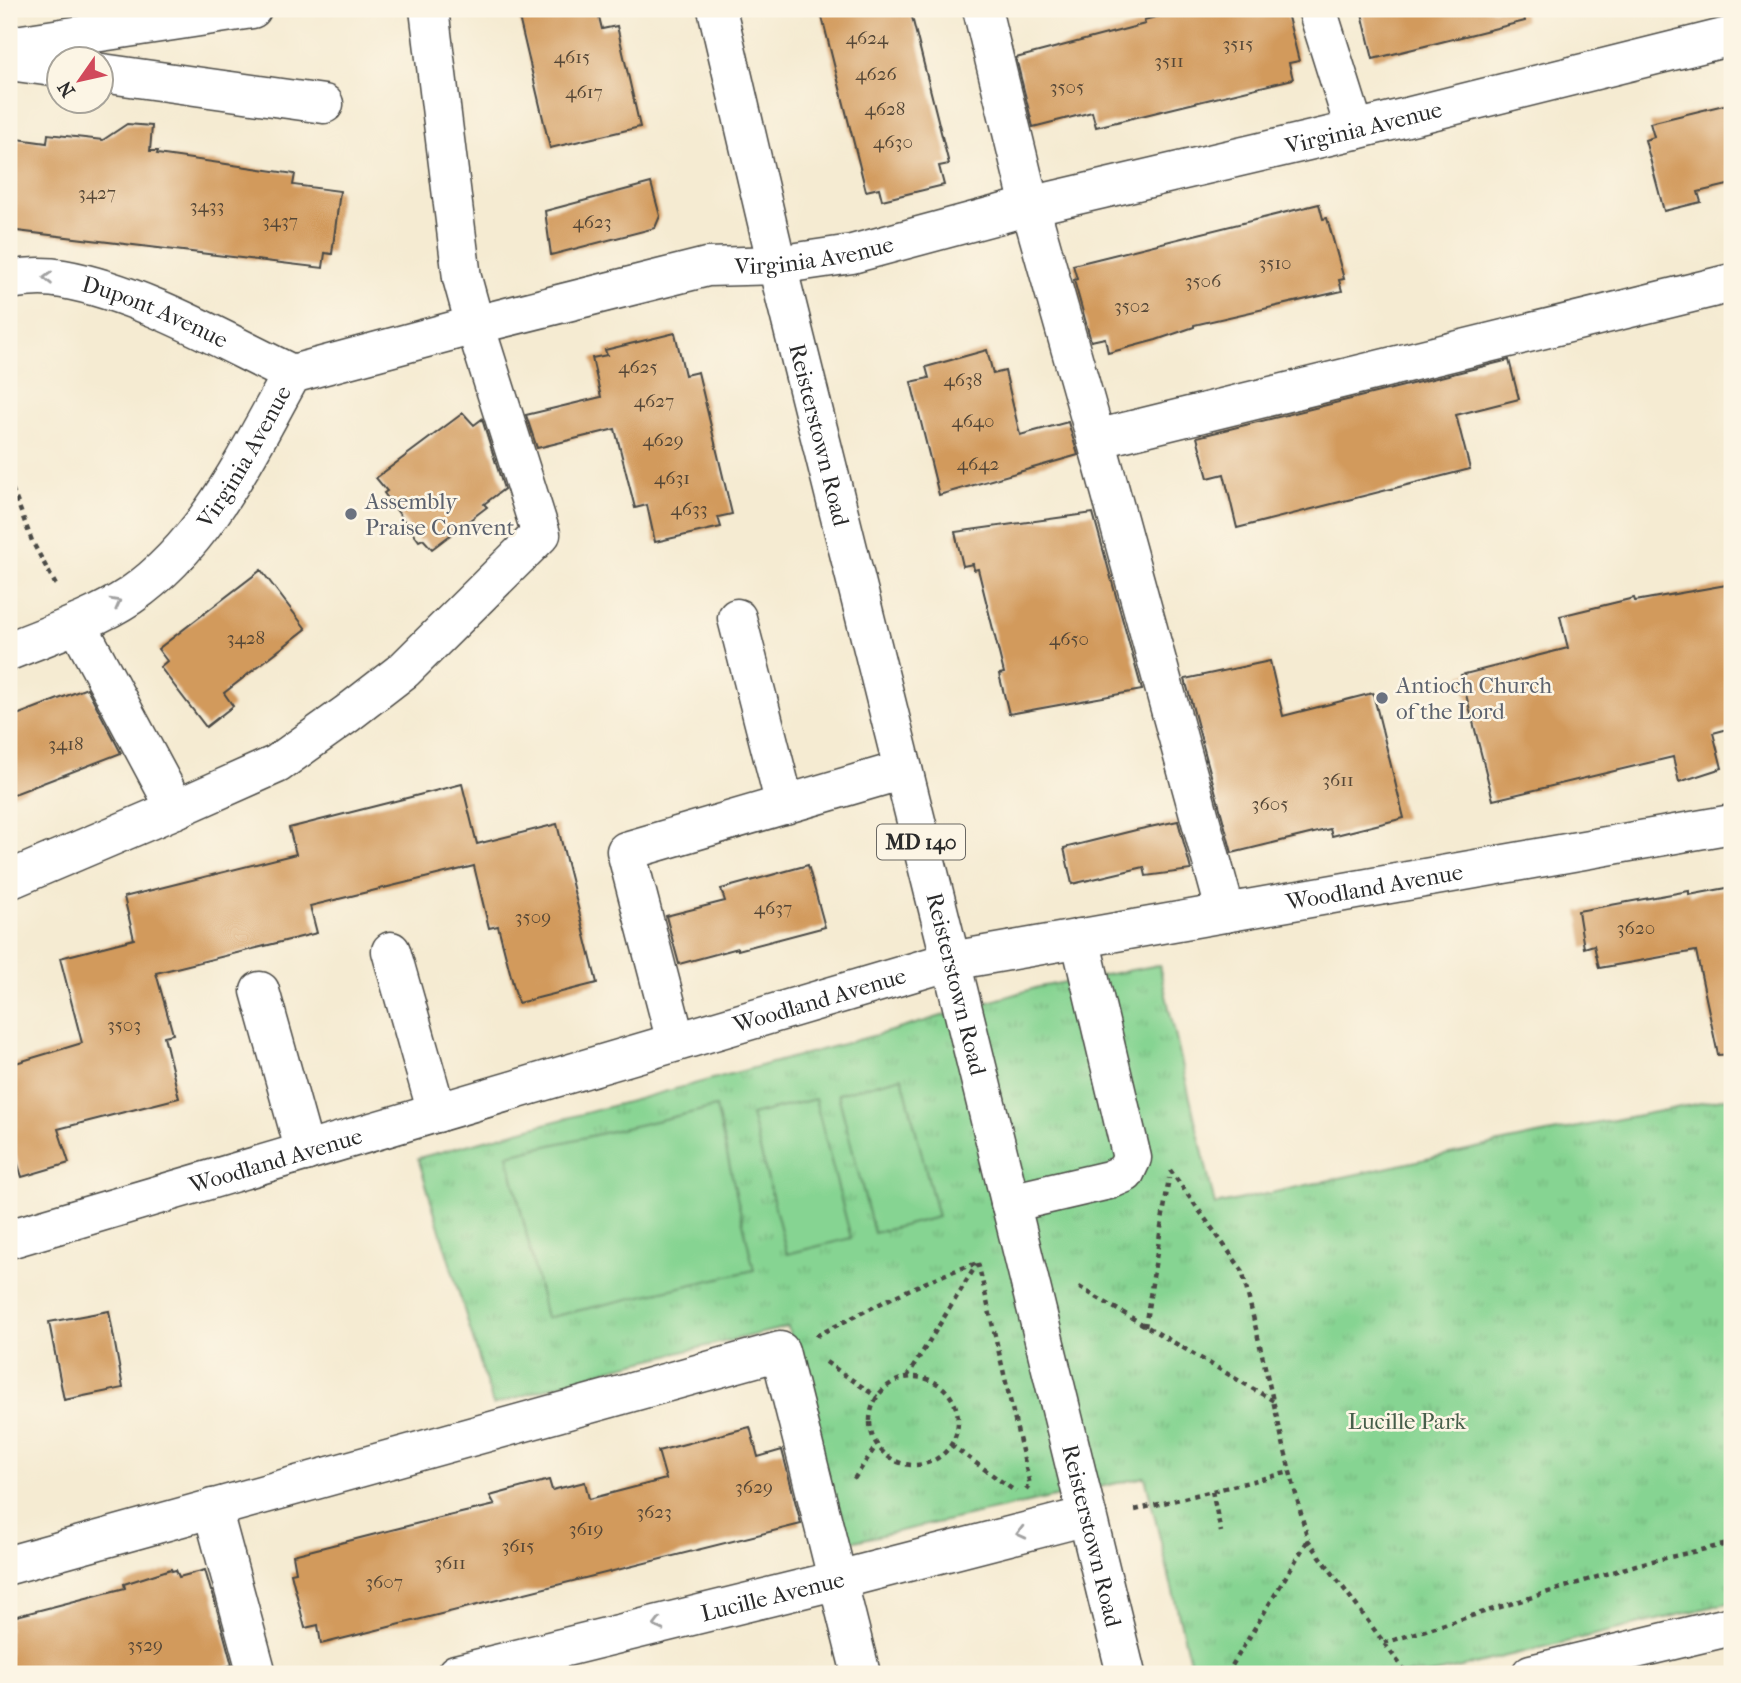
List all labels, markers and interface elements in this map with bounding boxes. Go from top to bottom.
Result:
house number: 4624 [846,27,889,49]
house number: 3515 [1223,33,1253,55]
north arrow [46,46,116,116]
house number: 4615 [554,46,590,68]
house number: 3511 [1154,50,1184,72]
house number: 4626 [855,63,897,85]
text: N [53,76,80,101]
house number: 3505 [1050,76,1084,98]
house number: 4617 [565,81,603,103]
street label: Virginia Avenue [1281,95,1445,160]
house number: 4628 [865,98,905,120]
house number: 4630 [873,131,913,153]
house number: 3427 [78,182,116,204]
house number: 3433 [190,195,224,217]
house number: 3437 [262,210,298,232]
house number: 4623 [572,211,612,233]
street label: Virginia Avenue [733,230,896,280]
house number: 3510 [1258,252,1292,274]
one-way arrow [42,270,52,286]
street label: Dupont Avenue [79,270,232,353]
house number: 3506 [1185,270,1222,292]
house number: 3502 [1114,295,1150,317]
street label: Reisterstown Road [784,341,855,529]
house number: 4625 [618,356,658,378]
house number: 4638 [944,369,982,391]
street label: Virginia Avenue [191,381,296,534]
house number: 4627 [634,390,674,412]
house number: 4640 [951,410,995,432]
house number: 4629 [642,429,684,451]
house number: 4642 [957,453,999,475]
house number: 4631 [654,467,690,489]
place label: Assembly Praise Convent [364,488,515,541]
house number: 4633 [670,498,708,520]
marker: Assembly Praise Convent [343,506,359,522]
one-way arrow [109,598,121,612]
house number: 3428 [227,627,265,649]
house number: 4650 [1049,628,1089,650]
place label: Antioch Church of the Lord [1395,672,1552,725]
marker: Antioch Church of the Lord [1374,690,1390,706]
house number: 3418 [48,733,84,755]
house number: 3611 [1322,769,1354,791]
house number: 3605 [1252,793,1288,815]
road number: MD 140 [877,824,965,860]
street label: Woodland Avenue [1283,858,1465,916]
street label: Reisterstown Road [921,890,992,1078]
house number: 4637 [754,897,792,919]
house number: 3509 [515,906,551,928]
house number: 3620 [1617,917,1655,939]
street label: Woodland Avenue [729,962,909,1038]
house number: 3503 [107,1014,141,1036]
street label: Woodland Avenue [185,1122,365,1199]
park label: Lucille Park [1348,1408,1467,1435]
street label: Reisterstown Road [1057,1442,1128,1630]
house number: 3629 [735,1476,773,1498]
house number: 3623 [636,1501,672,1523]
house number: 3619 [569,1518,603,1540]
one-way arrow [1015,1525,1027,1539]
house number: 3615 [502,1535,534,1557]
house number: 3611 [434,1552,466,1574]
street label: Lucille Avenue [698,1565,847,1627]
house number: 3607 [365,1571,403,1593]
one-way arrow [652,1616,664,1631]
house number: 3529 [127,1634,163,1656]

